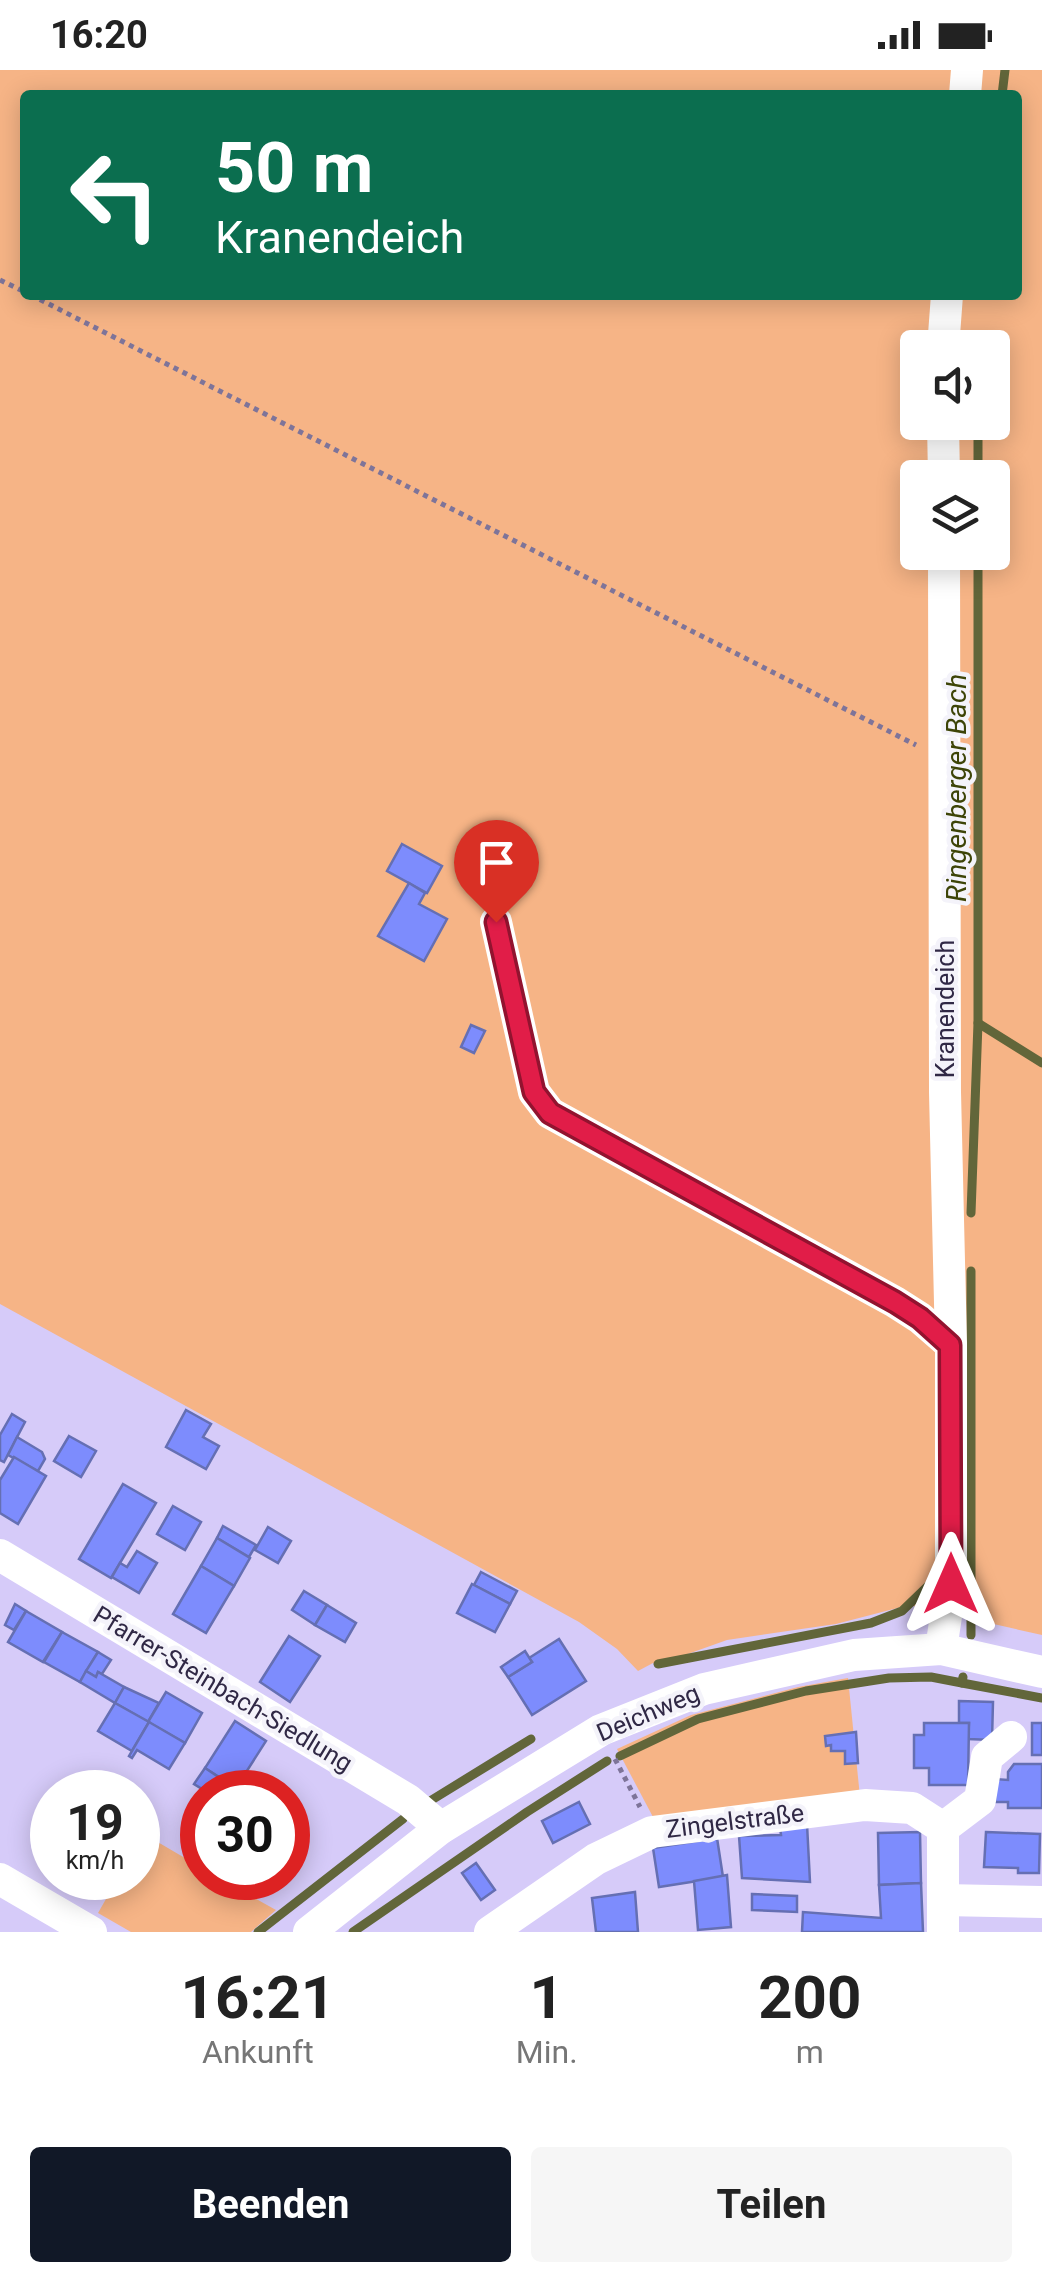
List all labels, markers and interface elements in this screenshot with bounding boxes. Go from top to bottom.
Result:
text: 16:20 [50,13,148,57]
text: 50 m [215,127,373,209]
icon: left [50,130,180,260]
text: Kranendeich [215,211,464,264]
map controls [900,330,1010,570]
button: sound [900,330,1010,440]
button: layers [900,460,1010,570]
water label: Ringenberger Bach [940,674,973,902]
pin [454,820,539,923]
icon: arrive [469,835,524,890]
street label: Kranendeich [931,940,960,1078]
position arrow [899,1532,1003,1636]
street label: Pfarrer-Steinbach-Siedlung [88,1600,358,1778]
street label: Deichweg [592,1678,704,1748]
speed limit sign: 30 [180,1770,310,1900]
text: 19 [66,1794,124,1852]
street label: Zingelstraße [664,1798,806,1844]
text: km/h [66,1846,124,1875]
text: 16:21 [181,1962,335,2033]
text: 1 [529,1962,564,2033]
text: 200 [758,1962,861,2033]
text: Ankunft [202,2033,314,2071]
text: Min. [516,2033,578,2071]
text: m [796,2033,824,2071]
button: Beenden [30,2147,511,2262]
button: Teilen [531,2147,1012,2262]

